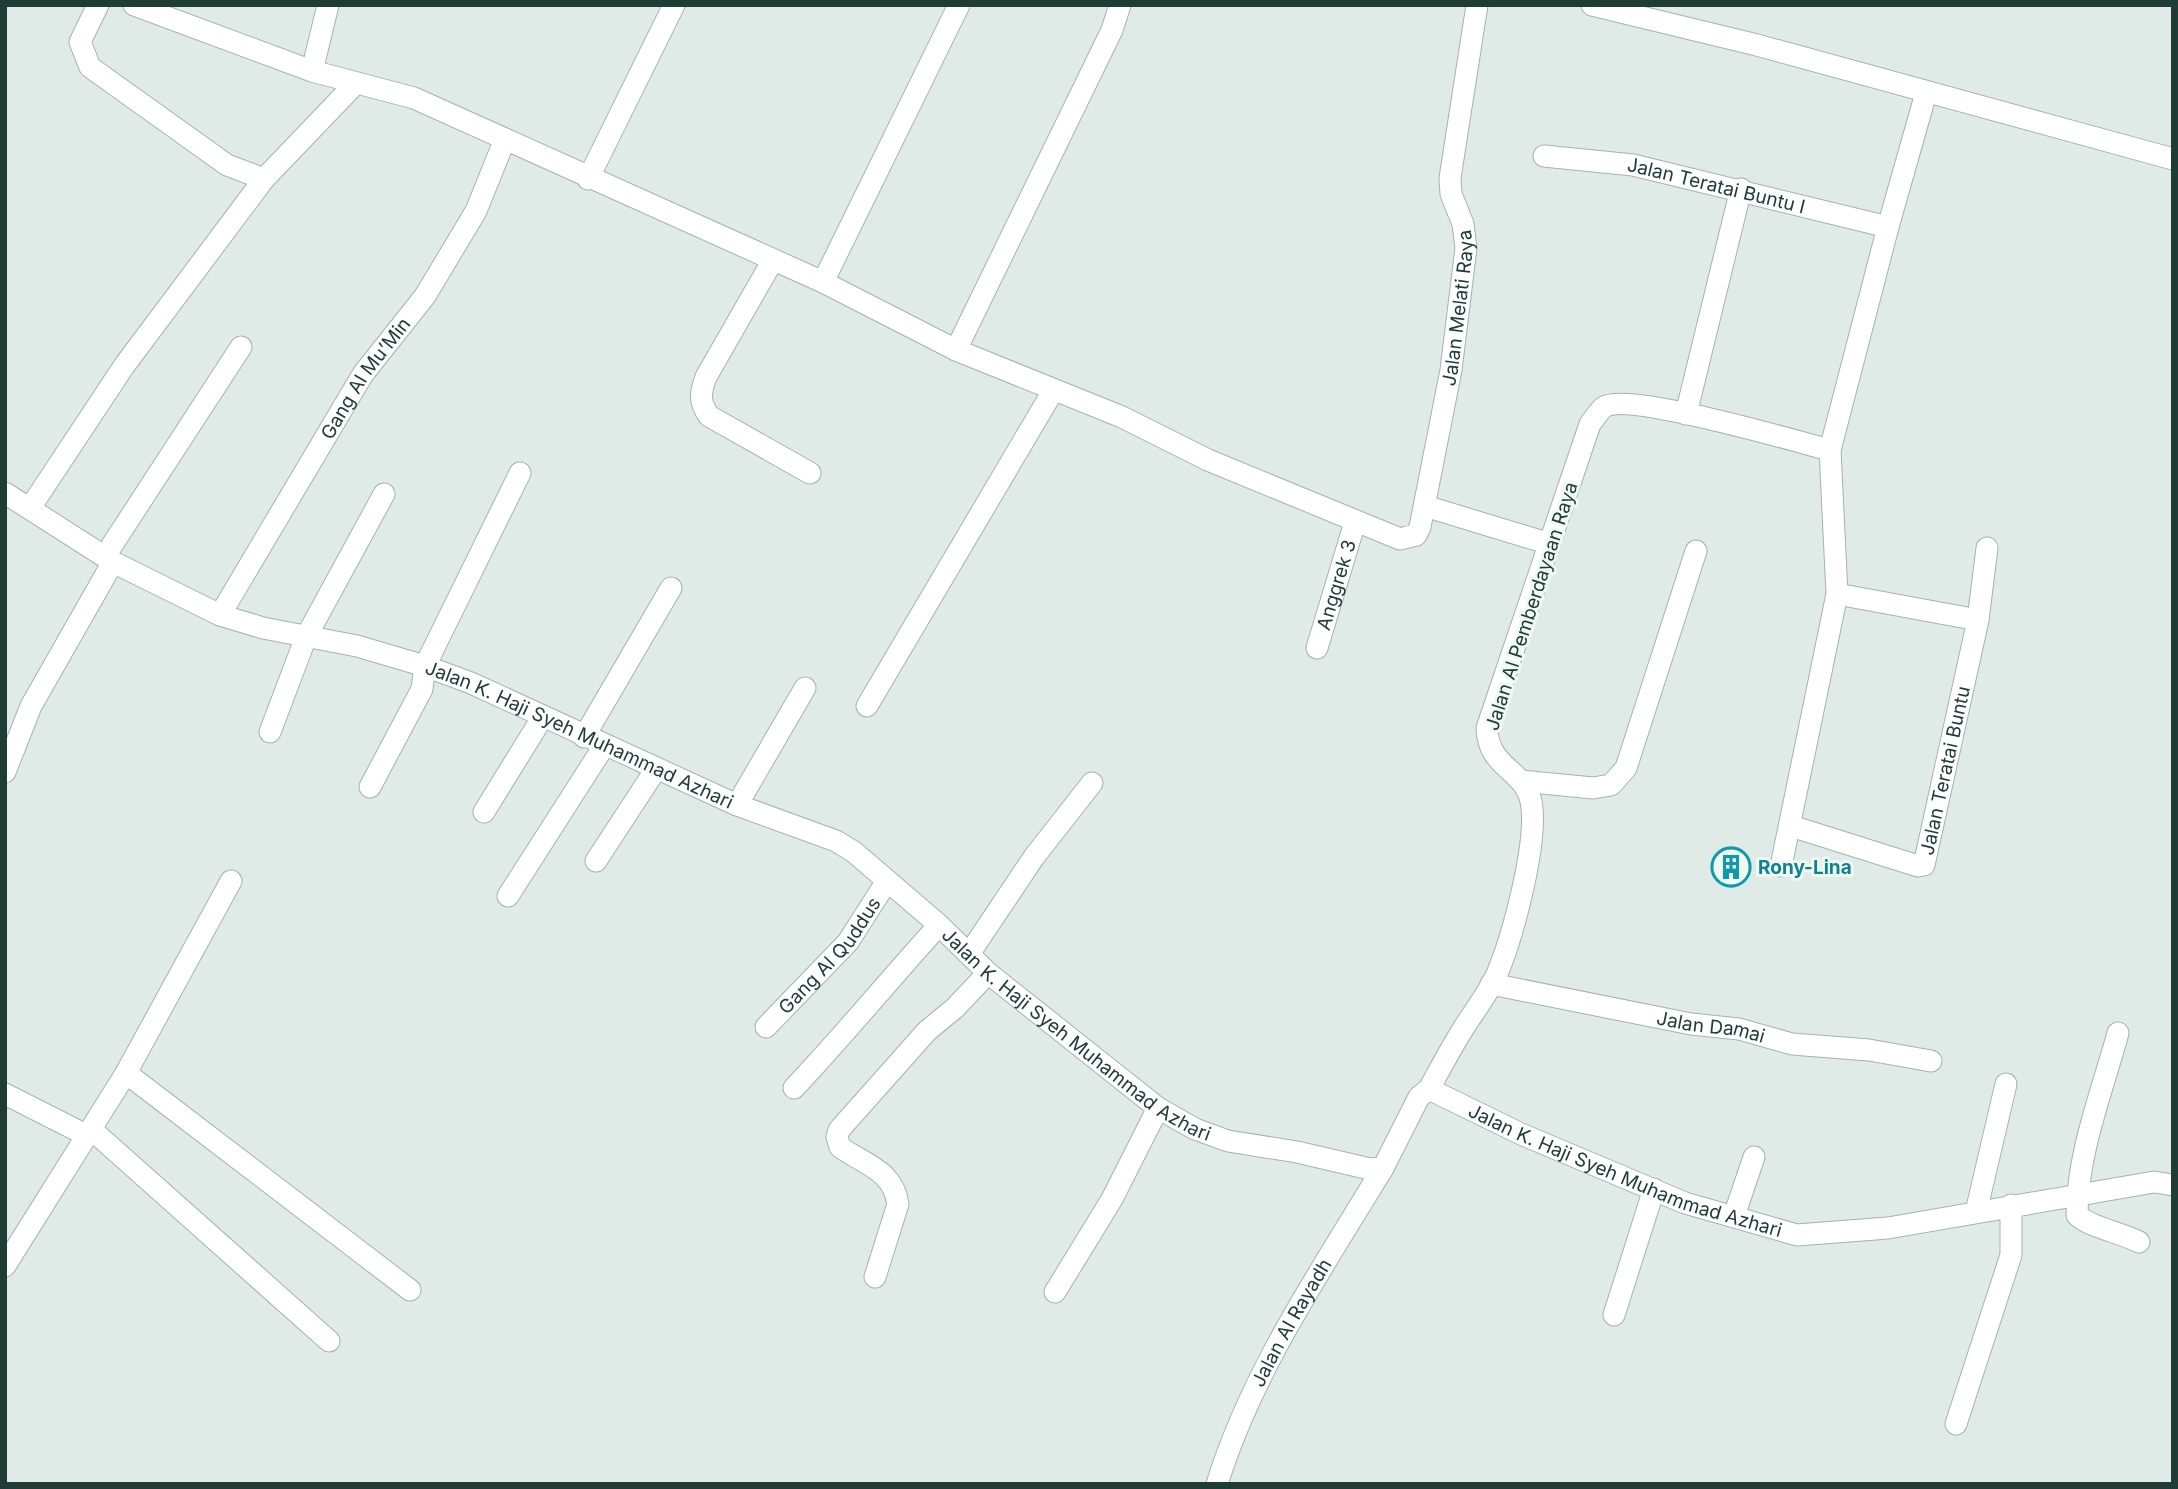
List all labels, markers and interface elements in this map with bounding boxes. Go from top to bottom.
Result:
street label: Jalan Teratai Buntu I [1626,153,1808,218]
street label: Jalan Melati Raya [1437,229,1478,388]
street label: Gang Al Mu’Min [316,313,415,443]
street label: Jalan Al Pemberdayaan Raya [1480,479,1583,733]
street label: Anggrek 3 [1312,537,1361,633]
street label: Jalan K. Haji Syeh Muhammad Azhari [422,656,737,814]
street label: Jalan Teratai Buntu [1916,684,1975,857]
building icon: Rony-Lina [1710,846,1752,888]
place label: Rony-Lina [1758,856,1852,879]
street label: Gang Al Quddus [774,893,886,1019]
street label: Jalan K. Haji Syeh Muhammad Azhari [937,923,1214,1146]
street label: Jalan Damai [1655,1006,1768,1048]
street label: Jalan K. Haji Syeh Muhammad Azhari [1465,1099,1785,1242]
street label: Jalan Al Rayadh [1247,1255,1337,1391]

